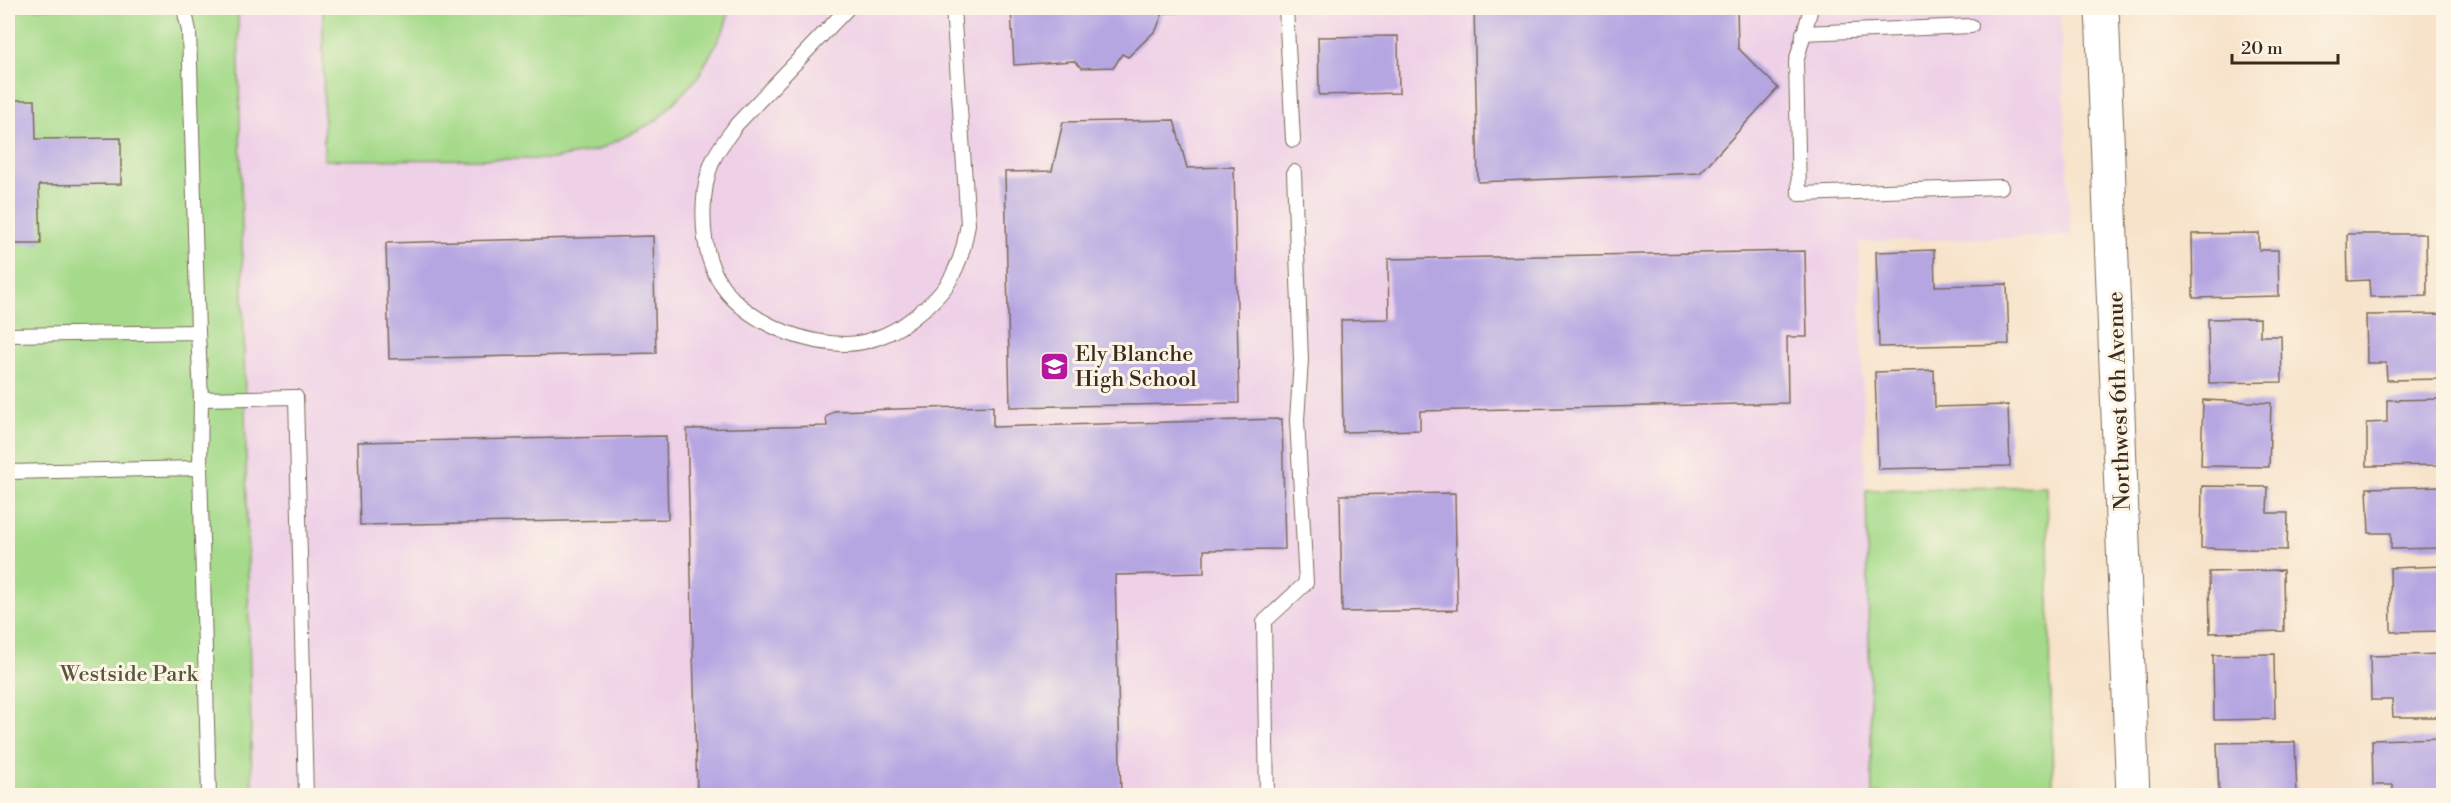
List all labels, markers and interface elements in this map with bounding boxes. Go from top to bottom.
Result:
scale bar [2232,27,2338,65]
text: 20 m [2241,37,2283,60]
street label: Northwest 6th Avenue [2102,291,2137,511]
place label: Ely Blanche High School [1075,341,1197,393]
school or university icon: Ely Blanche High School [1038,350,1070,382]
park label: Westside Park [59,661,200,688]

